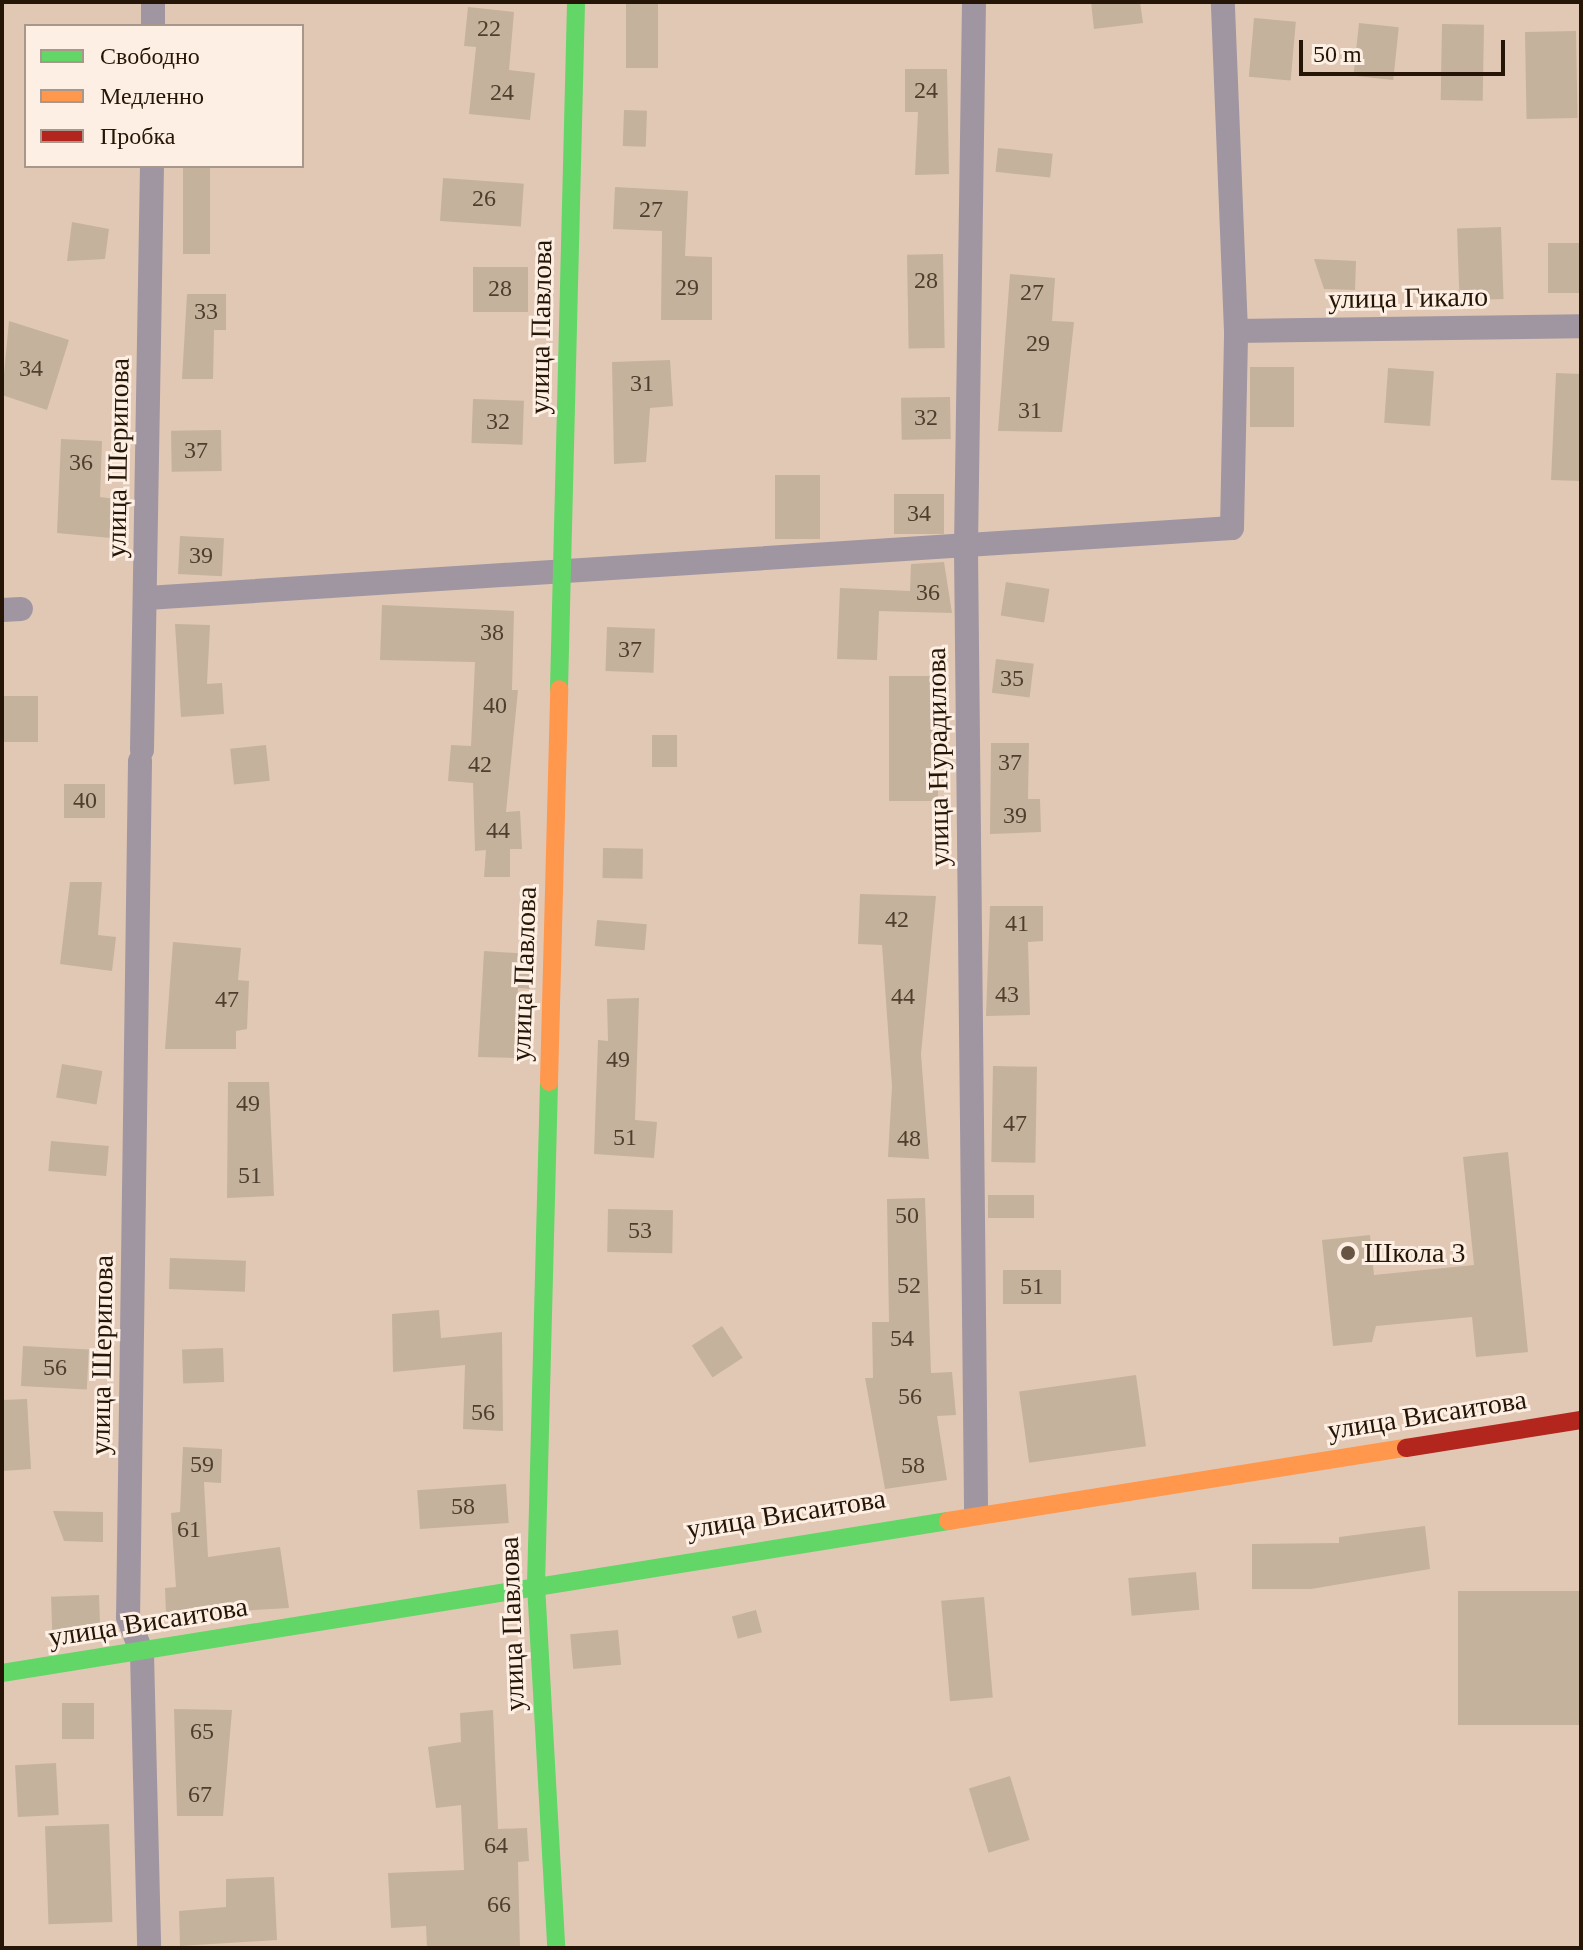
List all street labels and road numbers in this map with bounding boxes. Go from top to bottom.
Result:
street label: улица Павлова [523,239,559,415]
street label: улица Гикало [1328,280,1488,316]
street label: улица Шерипова [99,358,137,558]
street label: улица Нурадилова [919,647,957,867]
street label: улица Павлова [504,886,544,1062]
street label: улица Шерипова [83,1255,121,1455]
street label: улица Висаитова [1325,1383,1529,1447]
street label: улица Висаитова [684,1482,888,1546]
street label: улица Павлова [492,1536,532,1712]
street label: улица Висаитова [46,1590,250,1654]

